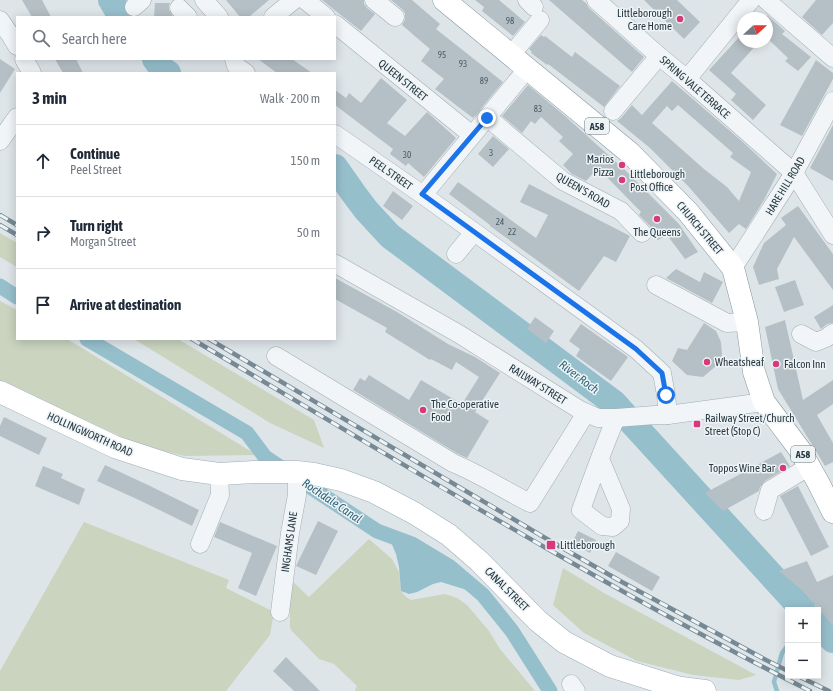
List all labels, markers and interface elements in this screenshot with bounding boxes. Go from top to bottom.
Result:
place label: Littleborough Care Home [617,7,672,32]
north arrow [737,12,773,48]
marker: Littleborough Care Home [675,14,685,24]
search box [16,16,336,60]
house number: 98 [506,16,514,26]
icon: search [30,27,52,49]
text: Search here [62,30,127,47]
house number: 95 [438,50,446,60]
street label: SPRING VALE TERRACE [658,53,733,121]
street label: QUEEN STREET [376,57,430,103]
house number: 93 [459,59,467,69]
house number: 89 [480,76,488,86]
text: 3 min [32,88,67,108]
text: Walk · 200 m [260,91,320,106]
house number: 83 [534,104,542,114]
route end [478,109,496,127]
road number: A58 [585,118,609,134]
text: Continue [70,145,120,162]
house number: 3 [489,148,493,158]
icon: ahead [32,150,54,172]
house number: 30 [403,150,411,160]
text: 150 m [291,153,320,168]
place label: Marios Pizza [587,153,614,178]
street label: PEEL STREET [367,154,415,192]
street label: HARE HILL ROAD [763,155,807,217]
marker: Marios Pizza [617,160,627,170]
text: Peel Street [70,162,122,177]
place label: Littleborough Post Office [630,168,685,193]
street label: QUEEN'S ROAD [554,170,612,210]
marker: Littleborough Post Office [617,175,627,185]
street label: CHURCH STREET [674,199,726,257]
marker: The Queens [652,214,662,224]
text: Turn right [70,217,123,234]
house number: 24 [496,217,504,227]
icon: right [32,222,54,244]
text: 50 m [297,225,320,240]
place label: The Queens [633,226,681,238]
house number: 22 [508,227,516,237]
text: Morgan Street [70,234,136,249]
icon: arrive [32,294,54,316]
text: Arrive at destination [70,296,181,313]
place label: Wheatsheaf [715,356,764,368]
marker: Wheatsheaf [702,357,712,367]
water label: River Roch [556,358,602,397]
place label: Falcon Inn [784,358,826,370]
marker: Falcon Inn [771,359,781,369]
street label: RAILWAY STREET [507,362,569,407]
route start [657,386,675,404]
place label: The Co-operative Food [431,398,499,423]
marker: The Co-operative Food [418,405,428,415]
street label: HOLLINGWORTH ROAD [45,410,135,458]
place label: Railway Street/Church Street (Stop C) [705,412,795,437]
marker: Railway Street/Church Street (Stop C) [692,419,702,429]
road number: A58 [791,446,815,462]
place label: Toppos Wine Bar [709,462,776,474]
marker: Toppos Wine Bar [778,463,788,473]
water label: Rochdale Canal [300,476,364,526]
street label: INGHAMS LANE [279,511,299,573]
marker: Littleborough [545,539,557,551]
place label: Littleborough [560,539,615,551]
street label: CANAL STREET [483,565,532,614]
map controls [785,607,821,679]
button: + [785,607,821,643]
button: − [785,643,821,679]

